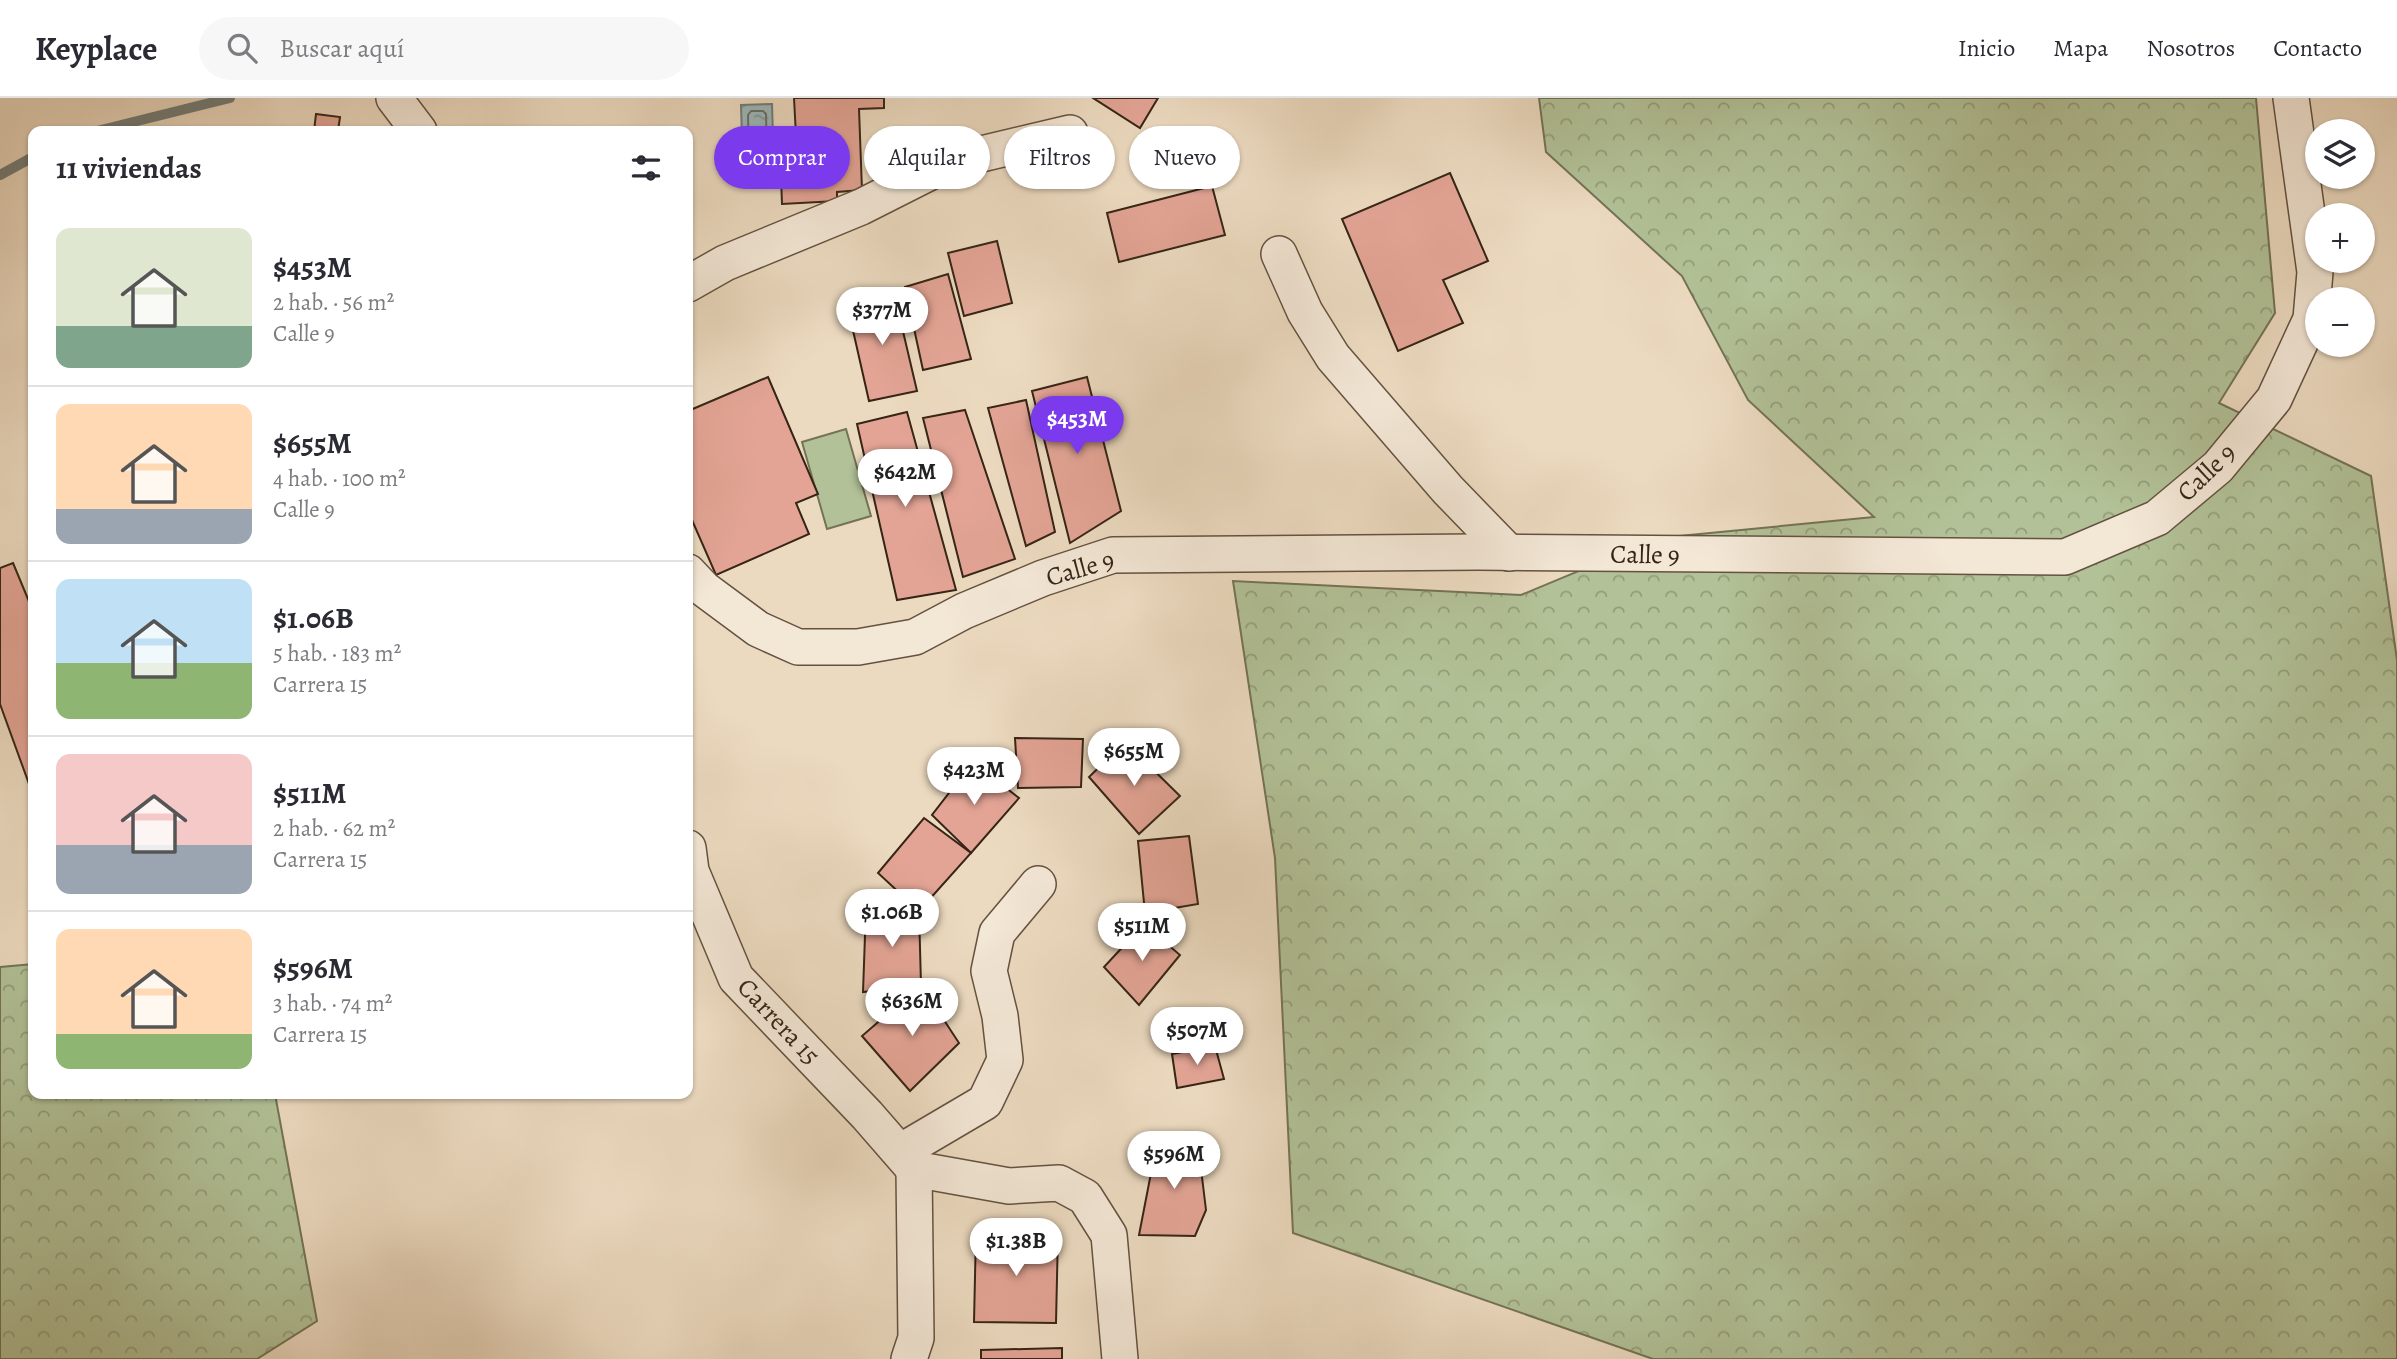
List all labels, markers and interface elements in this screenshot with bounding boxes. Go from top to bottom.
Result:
search box [199,17,689,80]
text: Keyplace [35,26,157,71]
icon: search [223,29,261,67]
text: Buscar aquí [279,31,404,66]
text: Inicio [1958,32,2015,64]
text: Mapa [2053,32,2108,64]
text: Nosotros [2146,32,2235,64]
text: Contacto [2273,32,2362,64]
map controls [2305,119,2375,357]
button: layers [2305,119,2375,189]
chip: Comprar [714,126,850,189]
chip: Alquilar [864,126,990,189]
chip: Filtros [1004,126,1115,189]
chip: Nuevo [1129,126,1240,189]
text: 11 viviendas [56,148,202,188]
icon: filters [627,149,665,187]
button: + [2305,203,2375,273]
text: $453M [273,247,352,287]
icon: home [112,256,196,340]
text: 2 hab. · 56 m² [273,287,394,318]
button: − [2305,287,2375,357]
pin: $377M [833,288,931,347]
text: $377M [852,294,912,325]
text: Calle 9 [273,318,335,349]
pin: $453M [1028,396,1126,456]
text: $453M [1047,403,1107,434]
text: $655M [273,423,352,463]
icon: home [112,432,196,516]
street label: Calle 9 [2169,436,2244,509]
pin: $642M [856,450,954,509]
text: $642M [874,456,936,487]
text: 4 hab. · 100 m² [273,463,406,494]
text: Calle 9 [273,494,335,525]
street label: Calle 9 [1610,536,1680,573]
street label: Calle 9 [1042,542,1118,595]
text: $1.06B [273,598,354,638]
icon: home [112,607,196,691]
text: 5 hab. · 183 m² [273,638,401,669]
text: Carrera 15 [273,669,367,700]
pin: $655M [1085,728,1183,788]
text: $655M [1104,735,1164,766]
pin: $423M [925,748,1023,807]
text: $423M [943,754,1005,785]
text: $511M [273,773,347,813]
icon: home [112,782,196,866]
text: 2 hab. · 62 m² [273,813,395,844]
text: Carrera 15 [273,844,367,875]
pin: $1.06B [835,890,949,949]
text: $1.06B [861,896,923,927]
pin: $511M [1093,904,1191,963]
text: $511M [1114,910,1170,941]
text: $596M [273,948,353,988]
icon: home [112,957,196,1041]
street label: Carrera 15 [729,970,828,1072]
pin: $636M [863,978,961,1038]
text: $636M [881,985,943,1016]
text: 3 hab. · 74 m² [273,988,392,1019]
pin: $507M [1148,1007,1246,1067]
text: $507M [1166,1014,1228,1045]
text: Carrera 15 [273,1019,367,1050]
pin: $596M [1125,1132,1223,1191]
text: $596M [1143,1138,1205,1169]
pin: $1.38B [959,1218,1073,1278]
text: $1.38B [986,1225,1046,1256]

